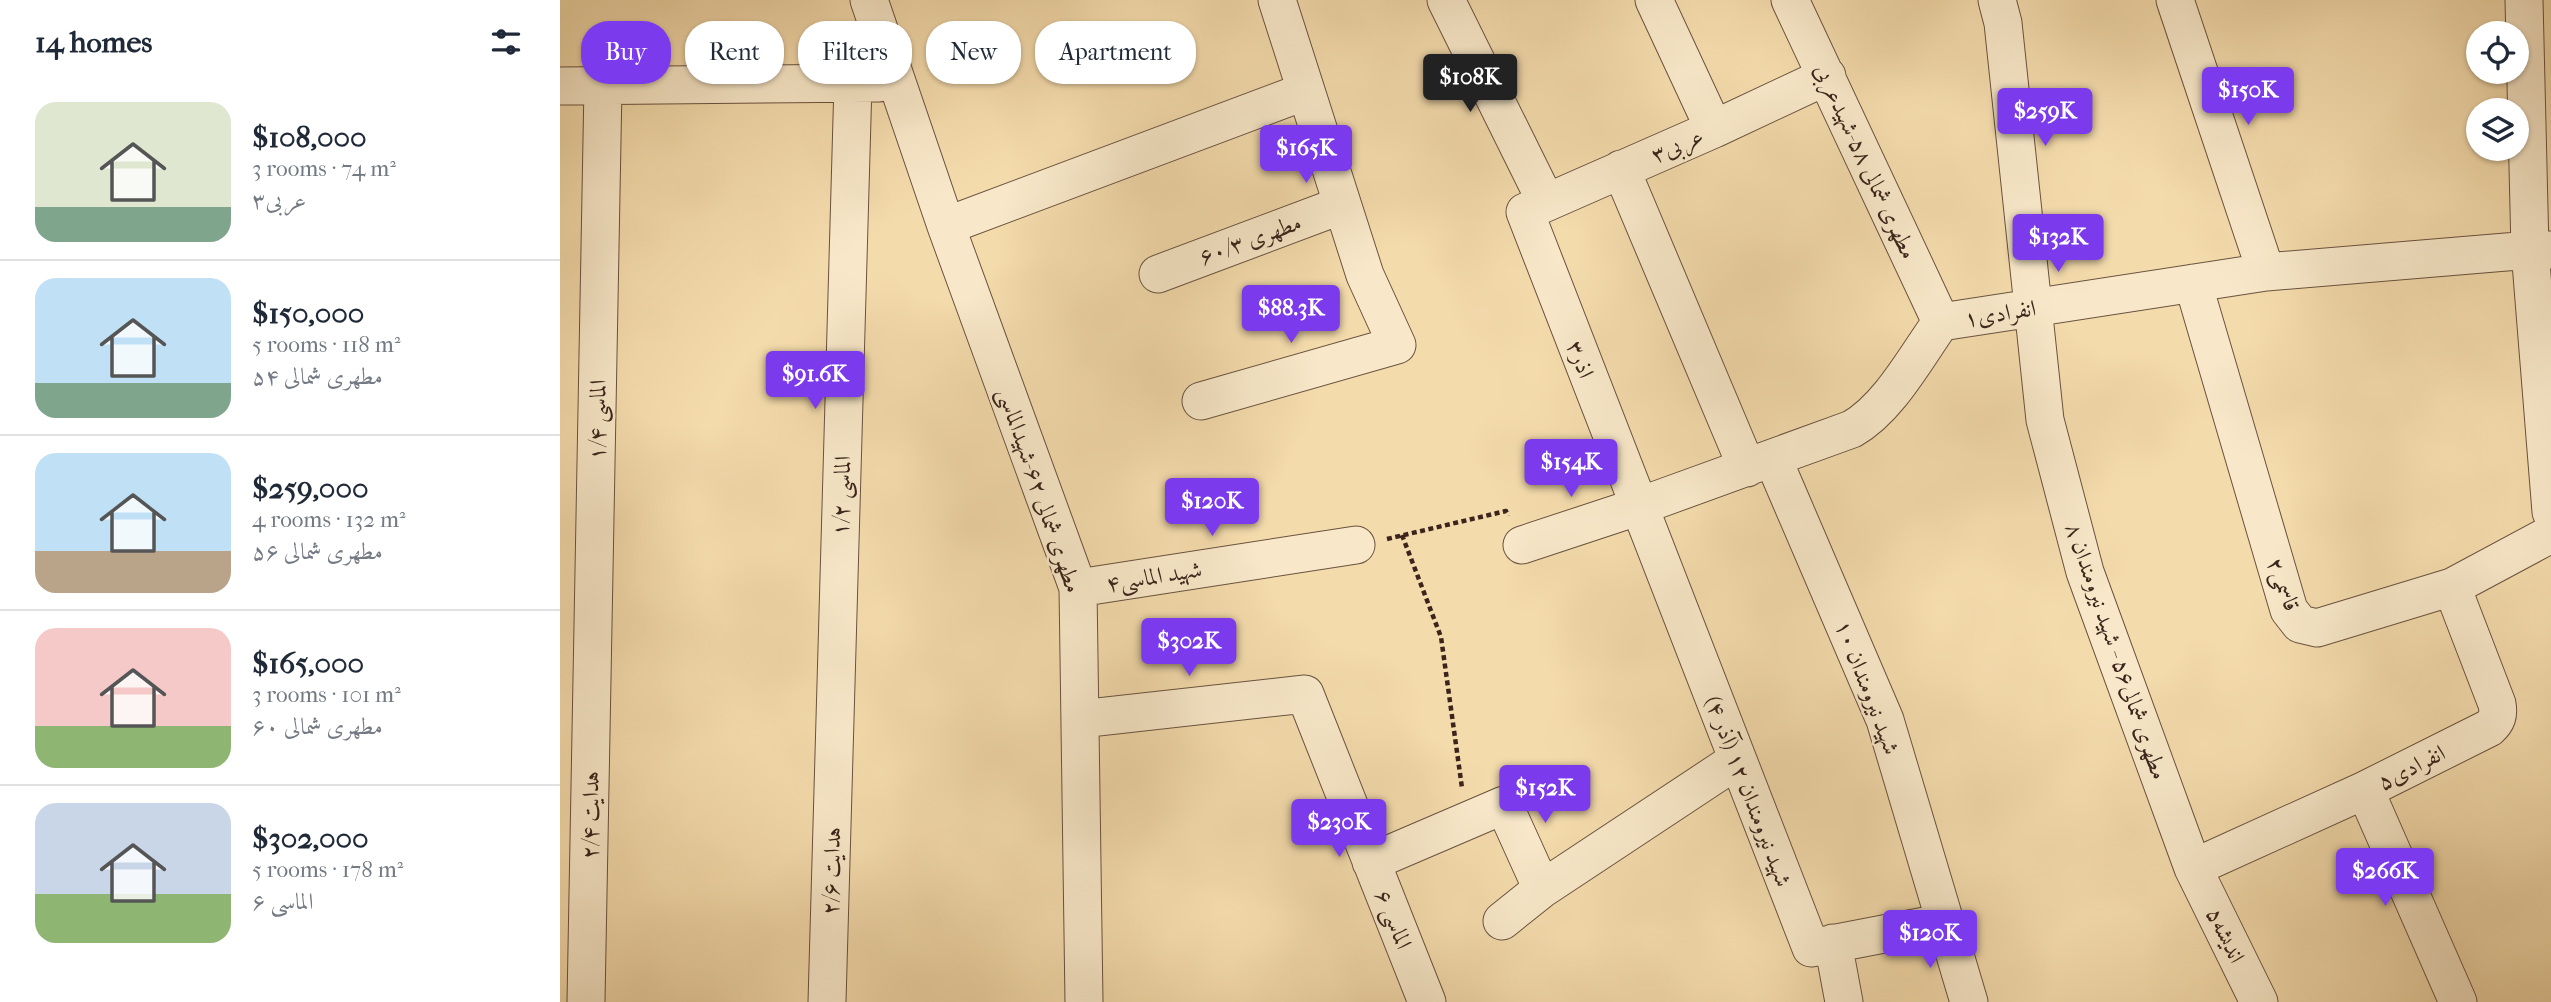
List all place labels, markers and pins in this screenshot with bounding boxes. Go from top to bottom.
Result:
pin: $108K [1421,54,1519,114]
pin: $150K [2199,68,2297,127]
pin: $259K [1996,88,2094,148]
pin: $165K [1257,125,1355,185]
pin: $132K [2009,215,2107,274]
pin: $88.3K [1234,286,1348,345]
pin: $91.6K [758,352,872,411]
pin: $154K [1522,440,1620,499]
pin: $120K [1163,478,1261,538]
pin: $302K [1140,618,1238,678]
pin: $152K [1496,766,1594,825]
pin: $230K [1290,800,1388,859]
pin: $266K [2336,848,2434,908]
pin: $120K [1881,911,1979,970]

